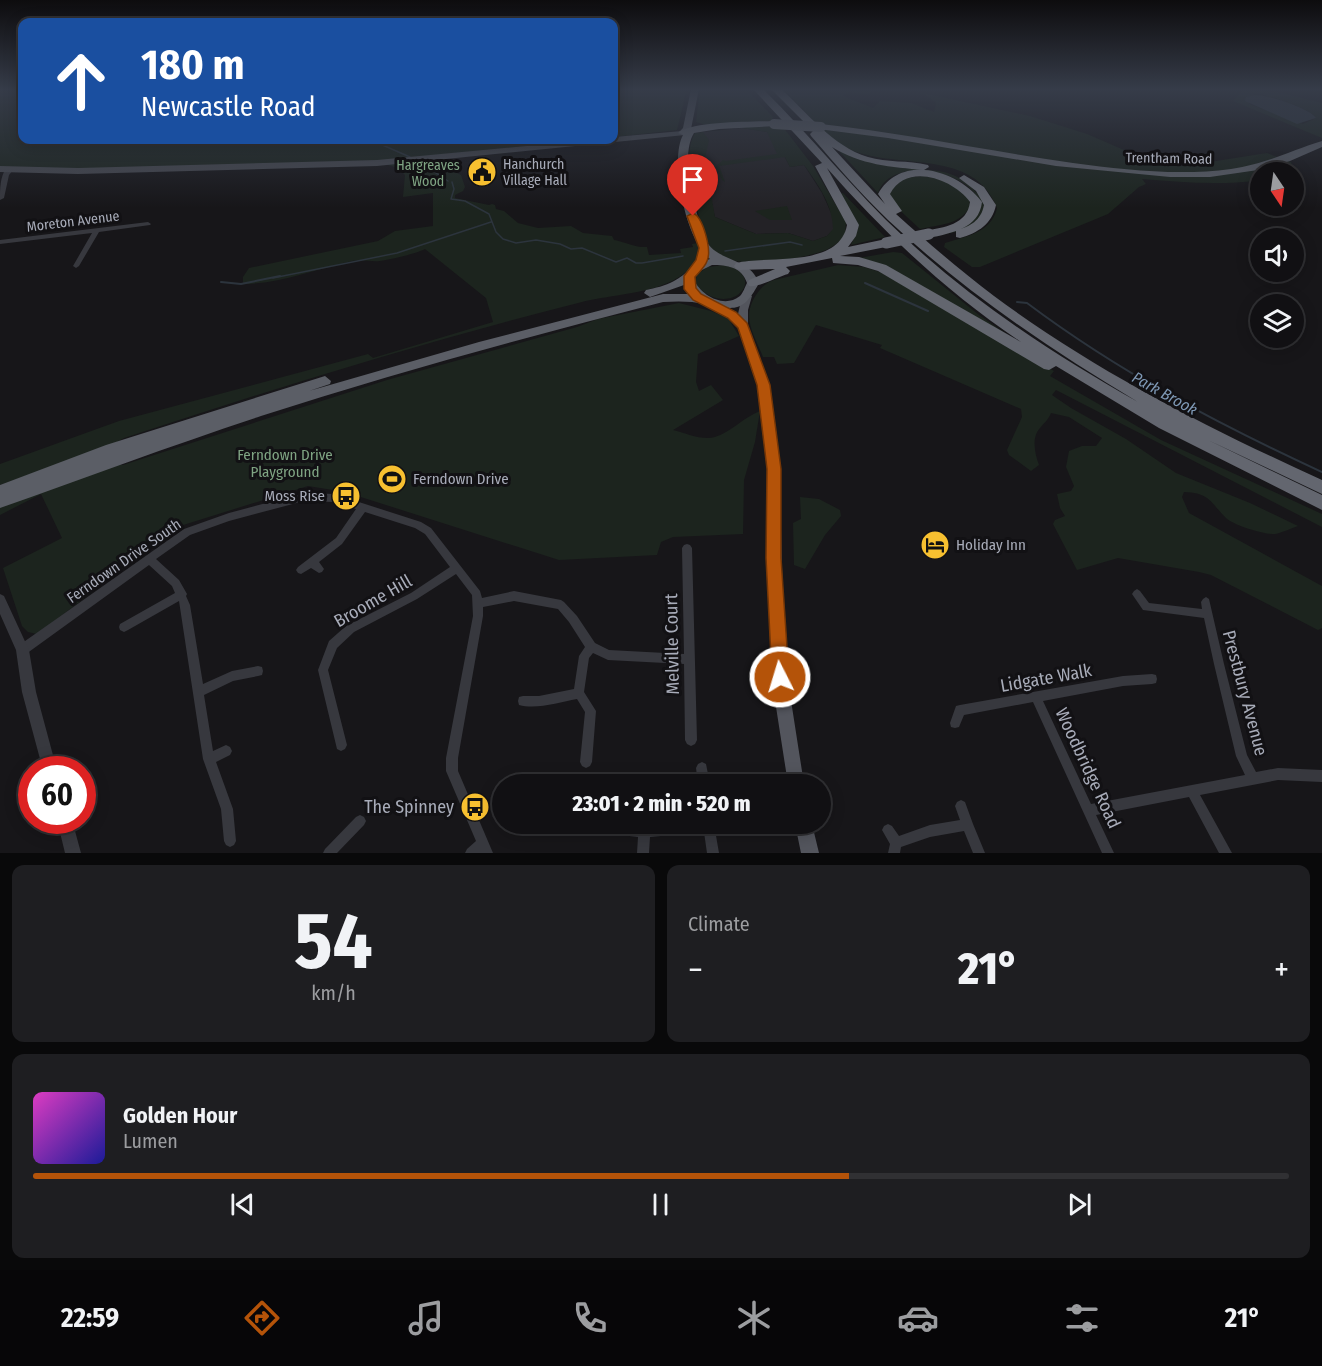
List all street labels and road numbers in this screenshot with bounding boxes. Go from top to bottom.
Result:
street label: Trentham Road [1125,149,1213,168]
street label: Moreton Avenue [26,207,120,236]
street label: Ferndown Drive South [64,515,184,607]
street label: Broome Hill [330,570,416,632]
street label: Melville Court [660,593,684,695]
street label: Prestbury Avenue [1218,628,1272,758]
street label: Lidgate Walk [999,659,1094,697]
street label: Woodbridge Road [1050,704,1126,832]

